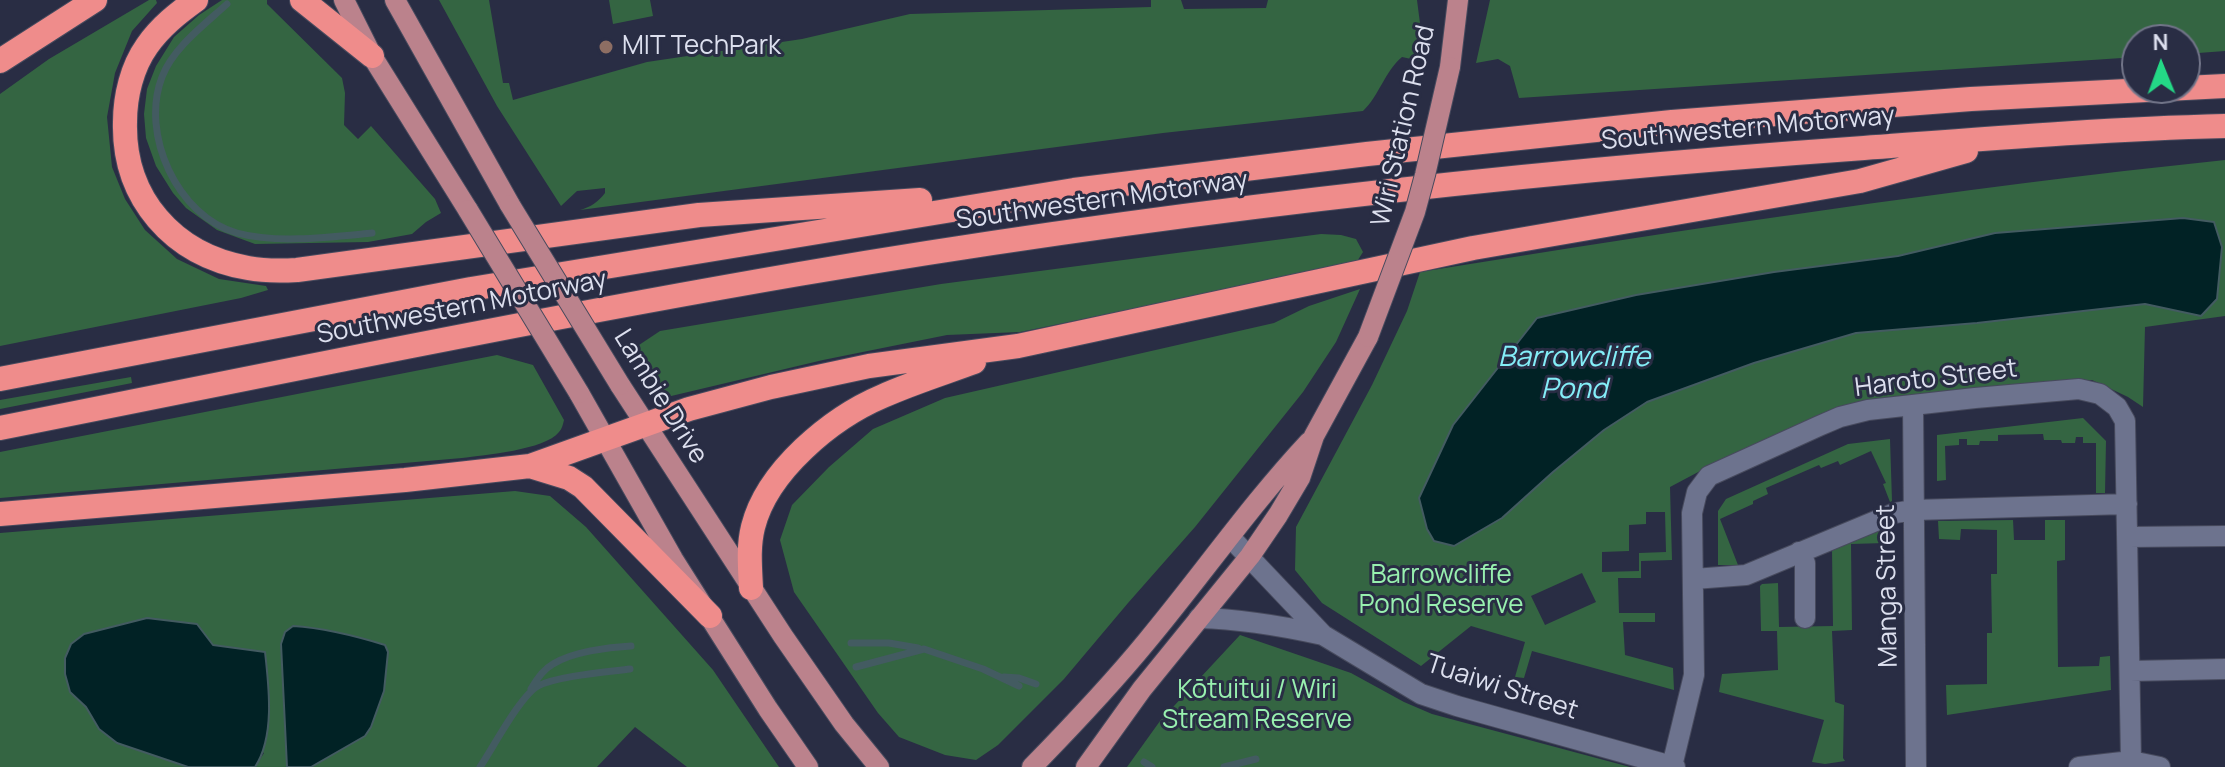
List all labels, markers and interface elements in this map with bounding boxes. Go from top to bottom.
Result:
street label: Wiri Station Road [1366,22,1442,230]
north arrow [2121,24,2201,104]
text: N [2152,27,2169,57]
place label: MIT TechPark [622,31,781,63]
marker: MIT TechPark [597,38,615,56]
street label: Southwestern Motorway [1600,101,1896,157]
street label: Southwestern Motorway [954,165,1250,237]
street label: Southwestern Motorway [314,265,610,351]
street label: Lambie Drive [606,324,714,470]
water label: Barrowcliffe Pond [1498,341,1650,407]
street label: Haroto Street [1853,354,2019,404]
street label: Manga Street [1871,504,1905,668]
park label: Barrowcliffe Pond Reserve [1359,560,1523,622]
street label: Tuaiwi Street [1422,649,1582,727]
park label: Kōtuitui / Wiri Stream Reserve [1162,675,1352,736]

